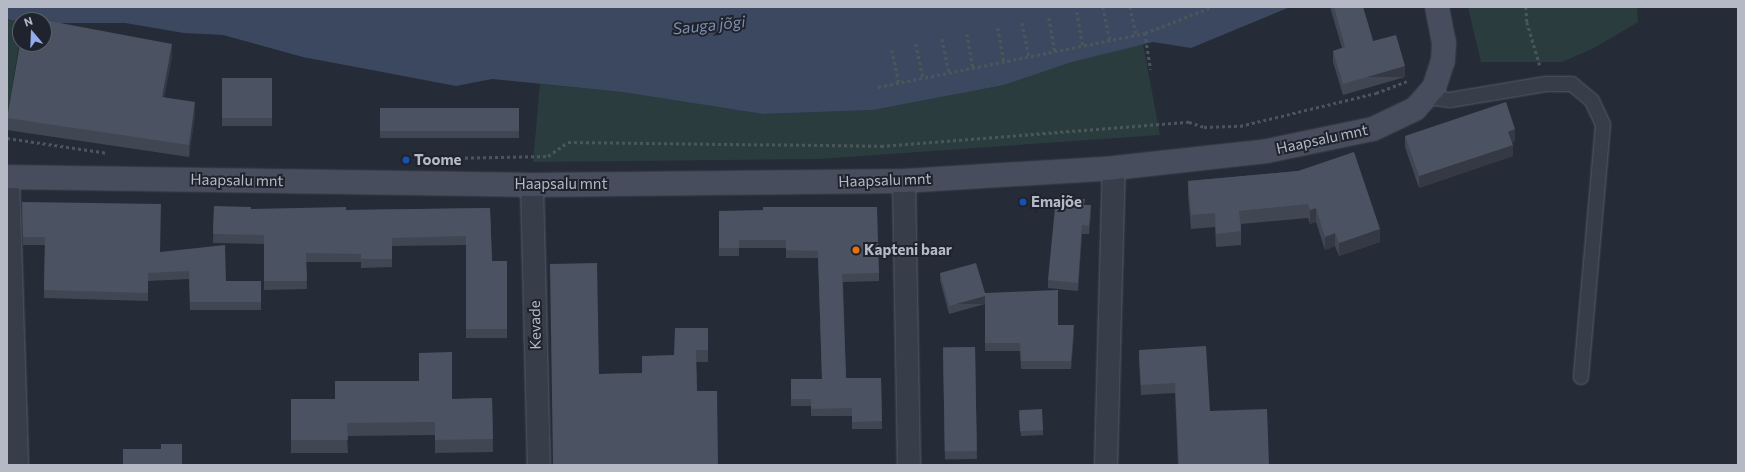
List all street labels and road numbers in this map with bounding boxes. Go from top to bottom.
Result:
street label: Haapsalu mnt [1275,121,1369,157]
street label: Haapsalu mnt [838,169,932,191]
street label: Haapsalu mnt [190,170,284,190]
street label: Haapsalu mnt [514,175,608,193]
street label: Kevade [526,300,544,350]

